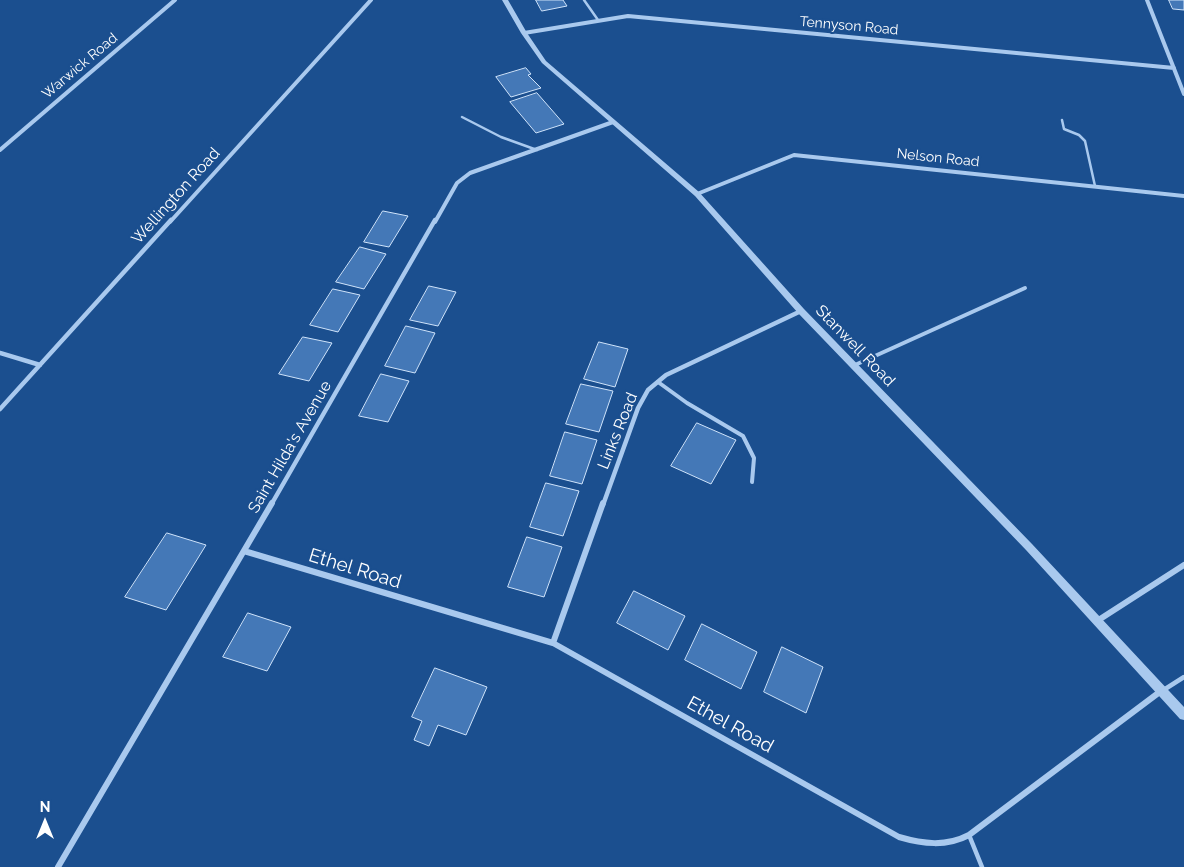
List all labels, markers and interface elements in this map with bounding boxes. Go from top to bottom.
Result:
street label: Tennyson Road [799,13,899,39]
street label: Warwick Road [39,30,121,102]
street label: Wellington Road [128,144,224,248]
street label: Nelson Road [896,145,980,171]
street label: Stanwell Road [811,301,899,391]
street label: Saint Hilda's Avenue [244,377,336,517]
street label: Links Road [594,390,642,472]
street label: Ethel Road [306,544,404,594]
street label: Ethel Road [683,692,777,758]
north arrow [20,797,70,847]
text: N [40,799,50,815]

